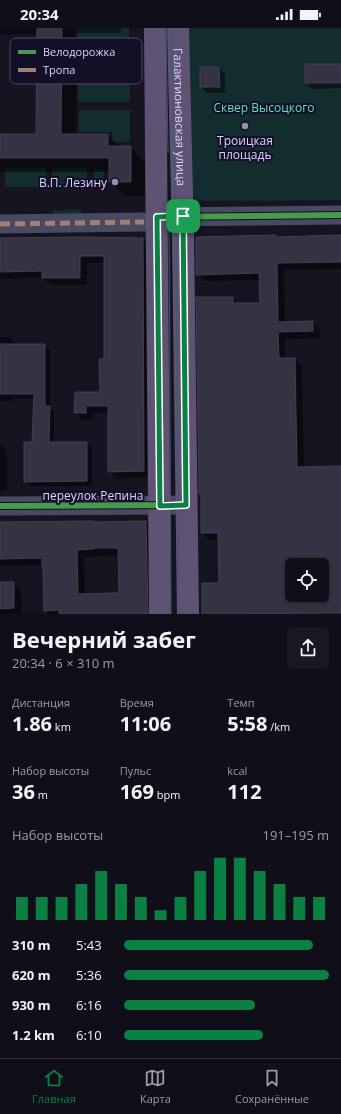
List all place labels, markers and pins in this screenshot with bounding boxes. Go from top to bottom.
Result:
marker: Троицкая площадь [240,121,250,131]
place label: Троицкая площадь [217,132,273,163]
place label: В.П. Лезину [39,174,108,191]
marker: В.П. Лезину [110,177,120,187]
pin [166,199,200,233]

